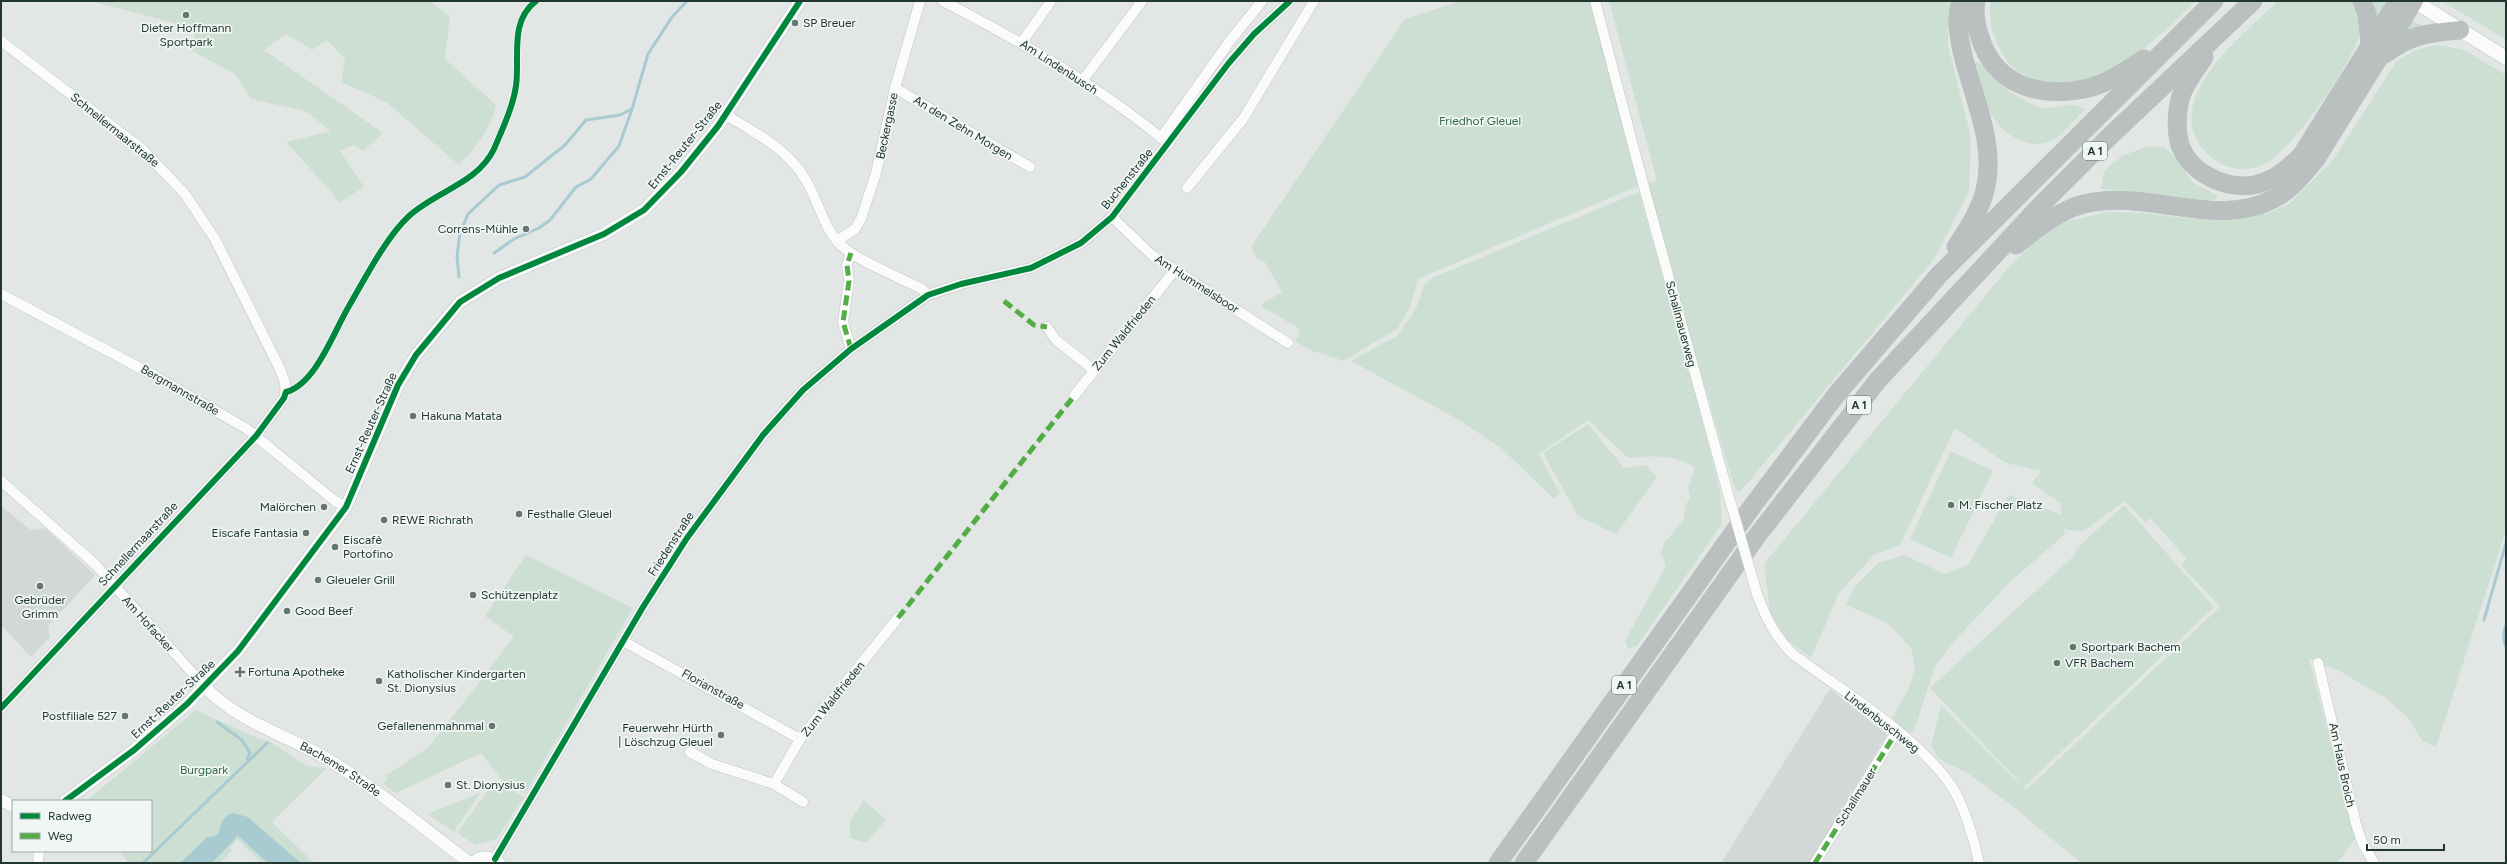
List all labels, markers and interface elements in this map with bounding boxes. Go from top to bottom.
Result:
marker: Dieter Hoffmann Sportpark [181,10,191,20]
place label: SP Breuer [803,16,856,30]
marker: SP Breuer [790,18,800,28]
place label: Dieter Hoffmann Sportpark [141,21,231,49]
street label: Am Lindenbusch [1018,37,1101,97]
street label: Schnellermaarstraße [68,90,162,170]
street label: Beckergasse [873,91,901,161]
street label: An den Zehn Morgen [911,93,1015,163]
street label: Ernst-Reuter-Straße [645,98,725,192]
park label: Friedhof Gleuel [1439,114,1521,128]
road number: A 1 [2083,142,2107,160]
street label: Buchenstraße [1098,145,1156,212]
place label: Correns-Mühle [438,222,518,236]
marker: Correns-Mühle [521,224,531,234]
street label: Am Hummelsboor [1152,252,1242,316]
street label: Schallmauerweg [1663,279,1699,369]
street label: Zum Waldfrieden [1089,292,1159,373]
street label: Bergmannstraße [138,362,222,418]
street label: Ernst-Reuter-Straße [342,370,400,476]
road number: A 1 [1847,396,1871,414]
place label: Hakuna Matata [421,409,502,423]
marker: Hakuna Matata [408,411,418,421]
place label: M. Fischer Platz [1959,498,2043,512]
street label: Schnellermaarstraße [95,499,181,589]
place label: Malörchen [260,500,316,514]
marker: M. Fischer Platz [1946,500,1956,510]
marker: Malörchen [319,502,329,512]
place label: Festhalle Gleuel [527,507,612,521]
marker: Festhalle Gleuel [514,509,524,519]
street label: Friedenstraße [645,509,697,579]
place label: REWE Richrath [392,513,473,527]
marker: REWE Richrath [379,515,389,525]
place label: Eiscafe Fantasia [212,526,298,540]
marker: Eiscafe Fantasia [301,528,311,538]
place label: Eiscafè Portofino [343,533,393,561]
marker: Eiscafè Portofino [330,542,340,552]
place label: Gleueler Grill [326,573,395,587]
marker: Gleueler Grill [313,575,323,585]
marker: Gebrüder Grimm [35,581,45,591]
place label: Schützenplatz [481,588,558,602]
marker: Schützenplatz [468,590,478,600]
place label: Gebrüder Grimm [14,593,66,621]
street label: Am Hofacker [119,593,177,655]
place label: Good Beef [295,604,353,618]
marker: Good Beef [282,606,292,616]
place label: Sportpark Bachem [2081,640,2180,654]
marker: Sportpark Bachem [2068,642,2078,652]
street label: Ernst-Reuter-Straße [128,656,218,741]
place label: VFR Bachem [2065,656,2134,670]
street label: Zum Waldfrieden [798,658,868,739]
marker: VFR Bachem [2052,658,2062,668]
place label: Fortuna Apotheke [248,665,345,679]
street label: Florianstraße [679,666,747,712]
marker: Fortuna Apotheke [235,667,245,677]
place label: Katholischer Kindergarten St. Dionysius [387,667,526,695]
marker: Katholischer Kindergarten St. Dionysius [374,676,384,686]
road number: A 1 [1612,676,1636,694]
street label: Lindenbuschweg [1842,688,1922,756]
place label: Postfiliale 527 [42,709,118,723]
marker: Postfiliale 527 [120,711,130,721]
place label: Gefallenenmahnmal [377,719,484,733]
marker: Gefallenenmahnmal [487,721,497,731]
place label: Feuerwehr Hürth | Löschzug Gleuel [618,721,713,749]
street label: Am Haus Broich [2326,721,2358,809]
marker: Feuerwehr Hürth | Löschzug Gleuel [716,730,726,740]
street label: Bachemer Straße [298,739,384,800]
park label: Burgpark [180,763,228,777]
street label: Schallmauer [1833,765,1879,829]
place label: St. Dionysius [456,778,525,792]
marker: St. Dionysius [443,780,453,790]
legend [12,800,152,852]
text: Radweg [48,809,92,823]
scale bar [2367,826,2444,852]
text: Weg [48,829,73,843]
text: 50 m [2373,833,2401,847]

